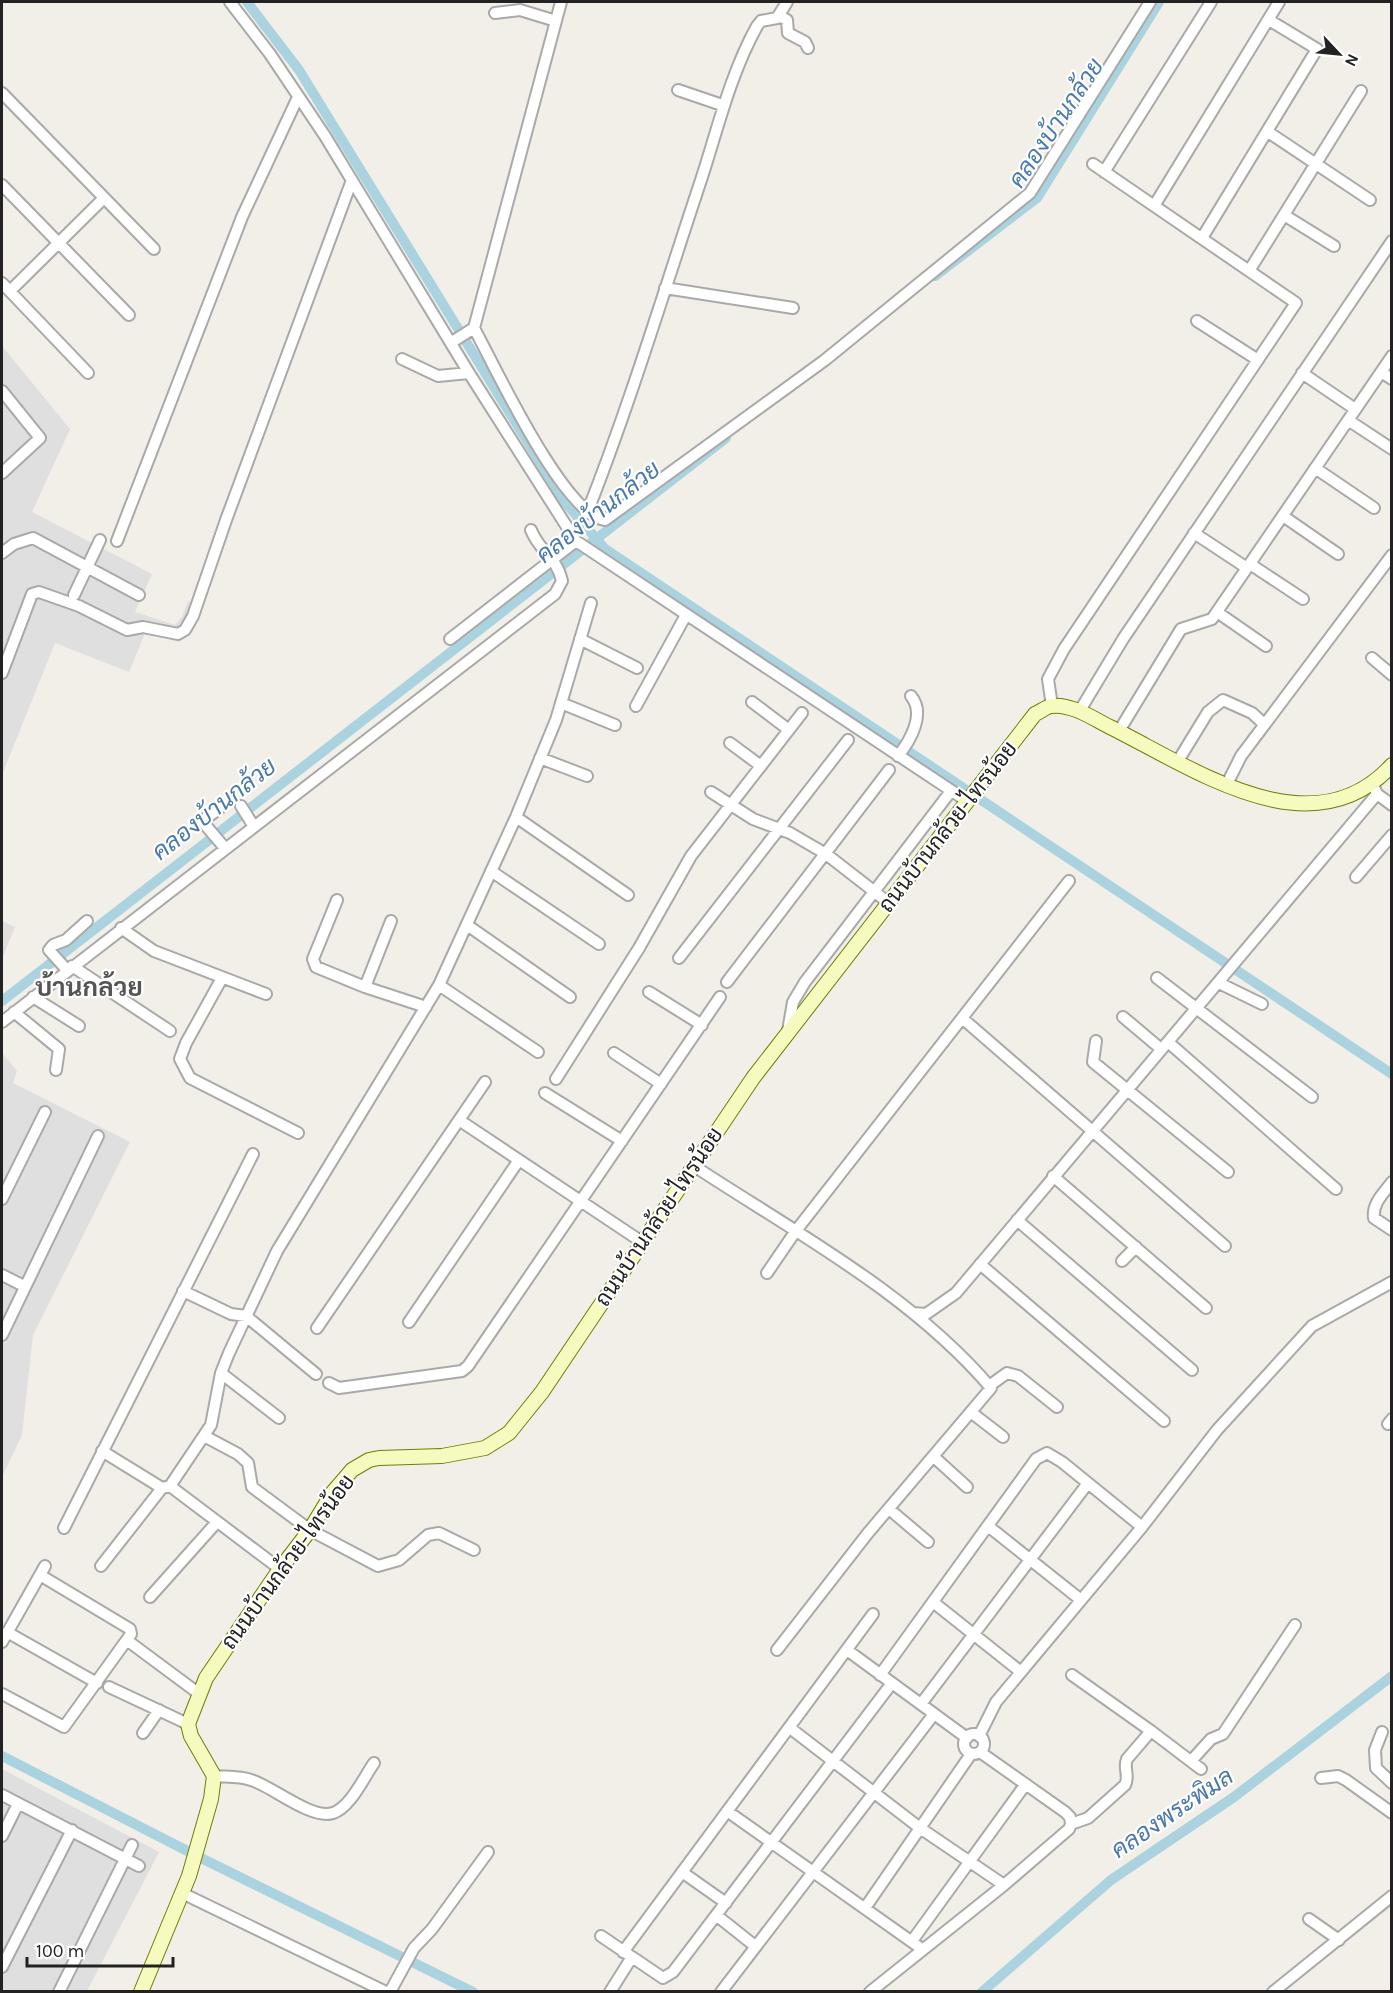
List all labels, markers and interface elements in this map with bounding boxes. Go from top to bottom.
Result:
north arrow [1309,24,1369,84]
text: N [1341,51,1363,70]
water label: คลองบ้านกล้วย [1003,53,1110,193]
water label: คลองบ้านกล้วย [530,455,666,569]
street label: ถนนบ้านกล้วย-ไทรน้อย [872,735,1023,918]
water label: คลองบ้านกล้วย [146,752,282,866]
district label: บ้านกล้วย [35,970,143,1003]
street label: ถนนบ้านกล้วย-ไทรน้อย [588,1122,728,1311]
street label: ถนนบ้านกล้วย-ไทรน้อย [214,1468,360,1655]
water label: คลองพระพิมล [1106,1762,1238,1864]
scale bar [27,1930,172,1968]
text: 100 m [36,1940,84,1962]

